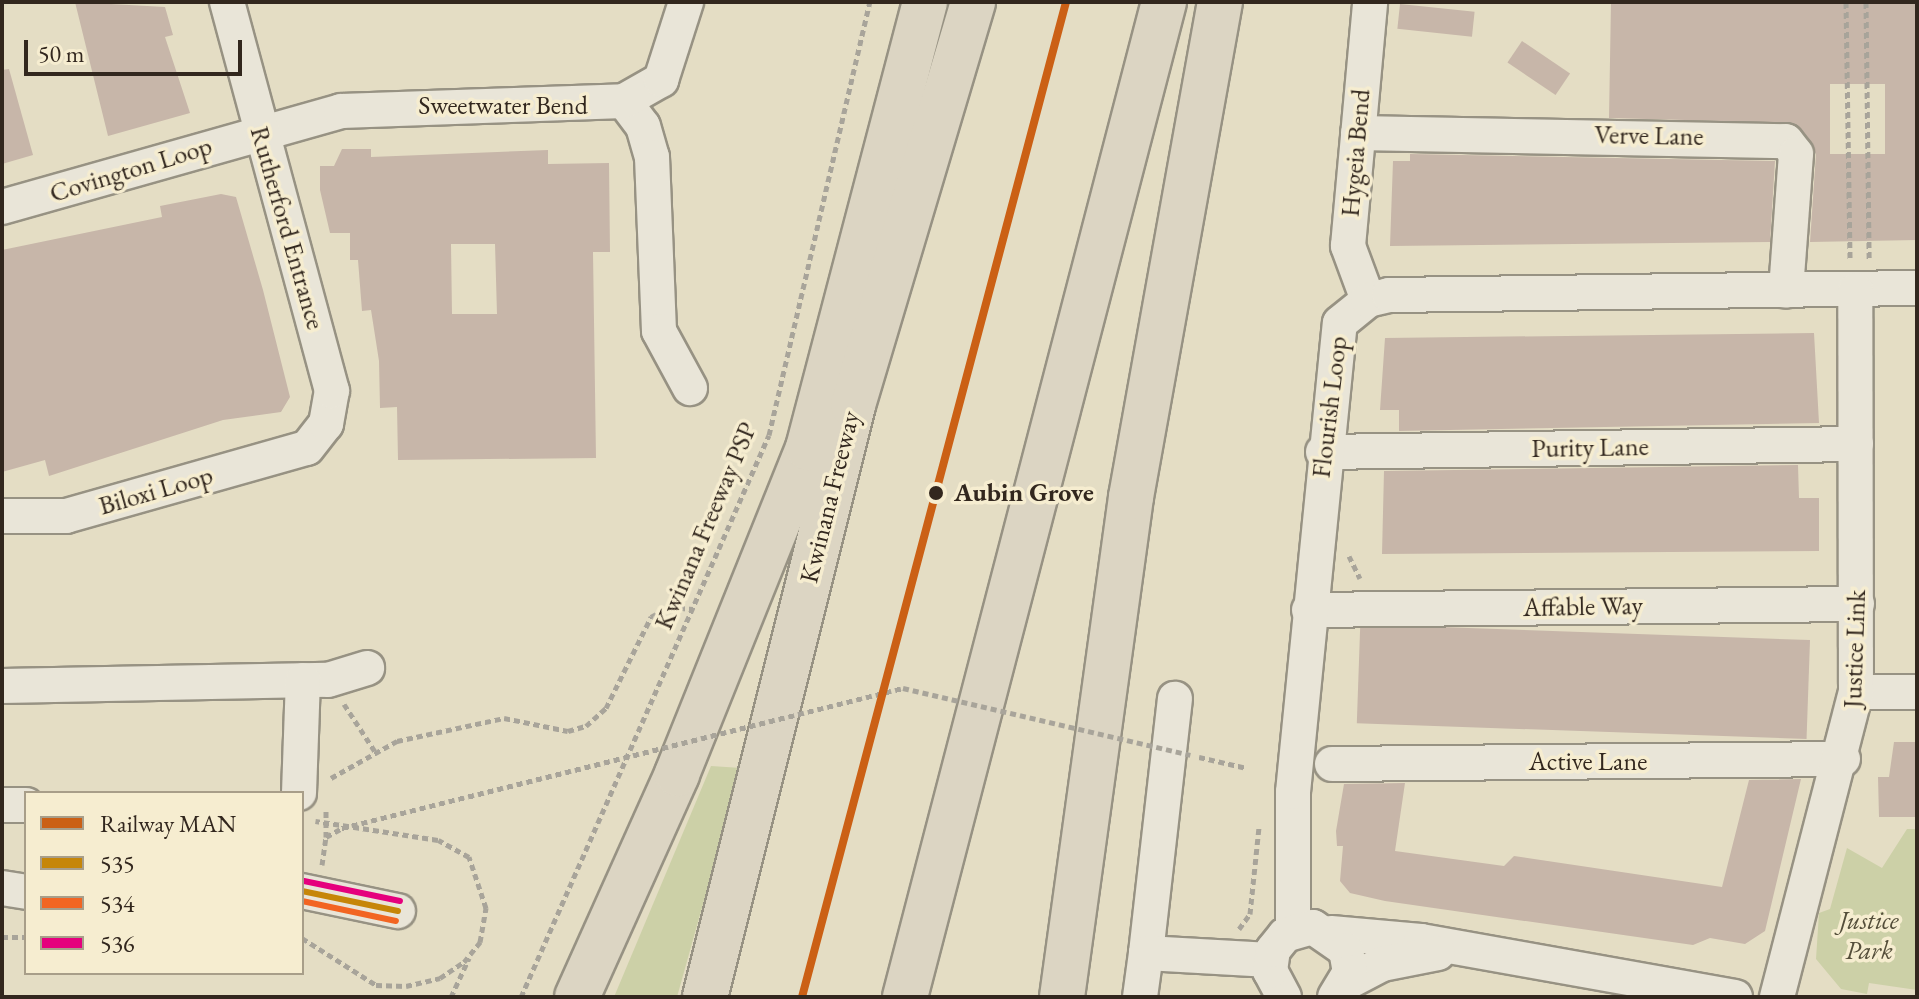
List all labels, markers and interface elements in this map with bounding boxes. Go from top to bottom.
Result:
scale bar [28,24,246,74]
text: 50 m [38,38,85,69]
street label: Hygeia Bend [1335,88,1377,218]
street label: Sweetwater Bend [418,90,588,122]
street label: Verve Lane [1594,119,1704,153]
street label: Rutherford Entrance [243,123,331,333]
street label: Covington Loop [46,131,216,209]
street label: Flourish Loop [1306,334,1354,480]
street label: Kwinana Freeway [794,408,866,586]
street label: Kwinana Freeway PSP [648,418,764,634]
street label: Purity Lane [1531,431,1649,465]
street label: Biloxi Loop [95,460,217,522]
place label: Aubin Grove [954,477,1094,509]
marker: Aubin Grove [925,482,947,504]
street label: Justice Link [1837,589,1873,709]
street label: Affable Way [1523,590,1643,624]
street label: Active Lane [1529,746,1647,778]
legend [24,791,304,975]
text: Railway MAN [100,808,236,839]
text: 535 [100,848,135,879]
text: 534 [100,888,135,919]
park label: Justice Park [1839,905,1899,966]
text: 536 [100,928,135,959]

